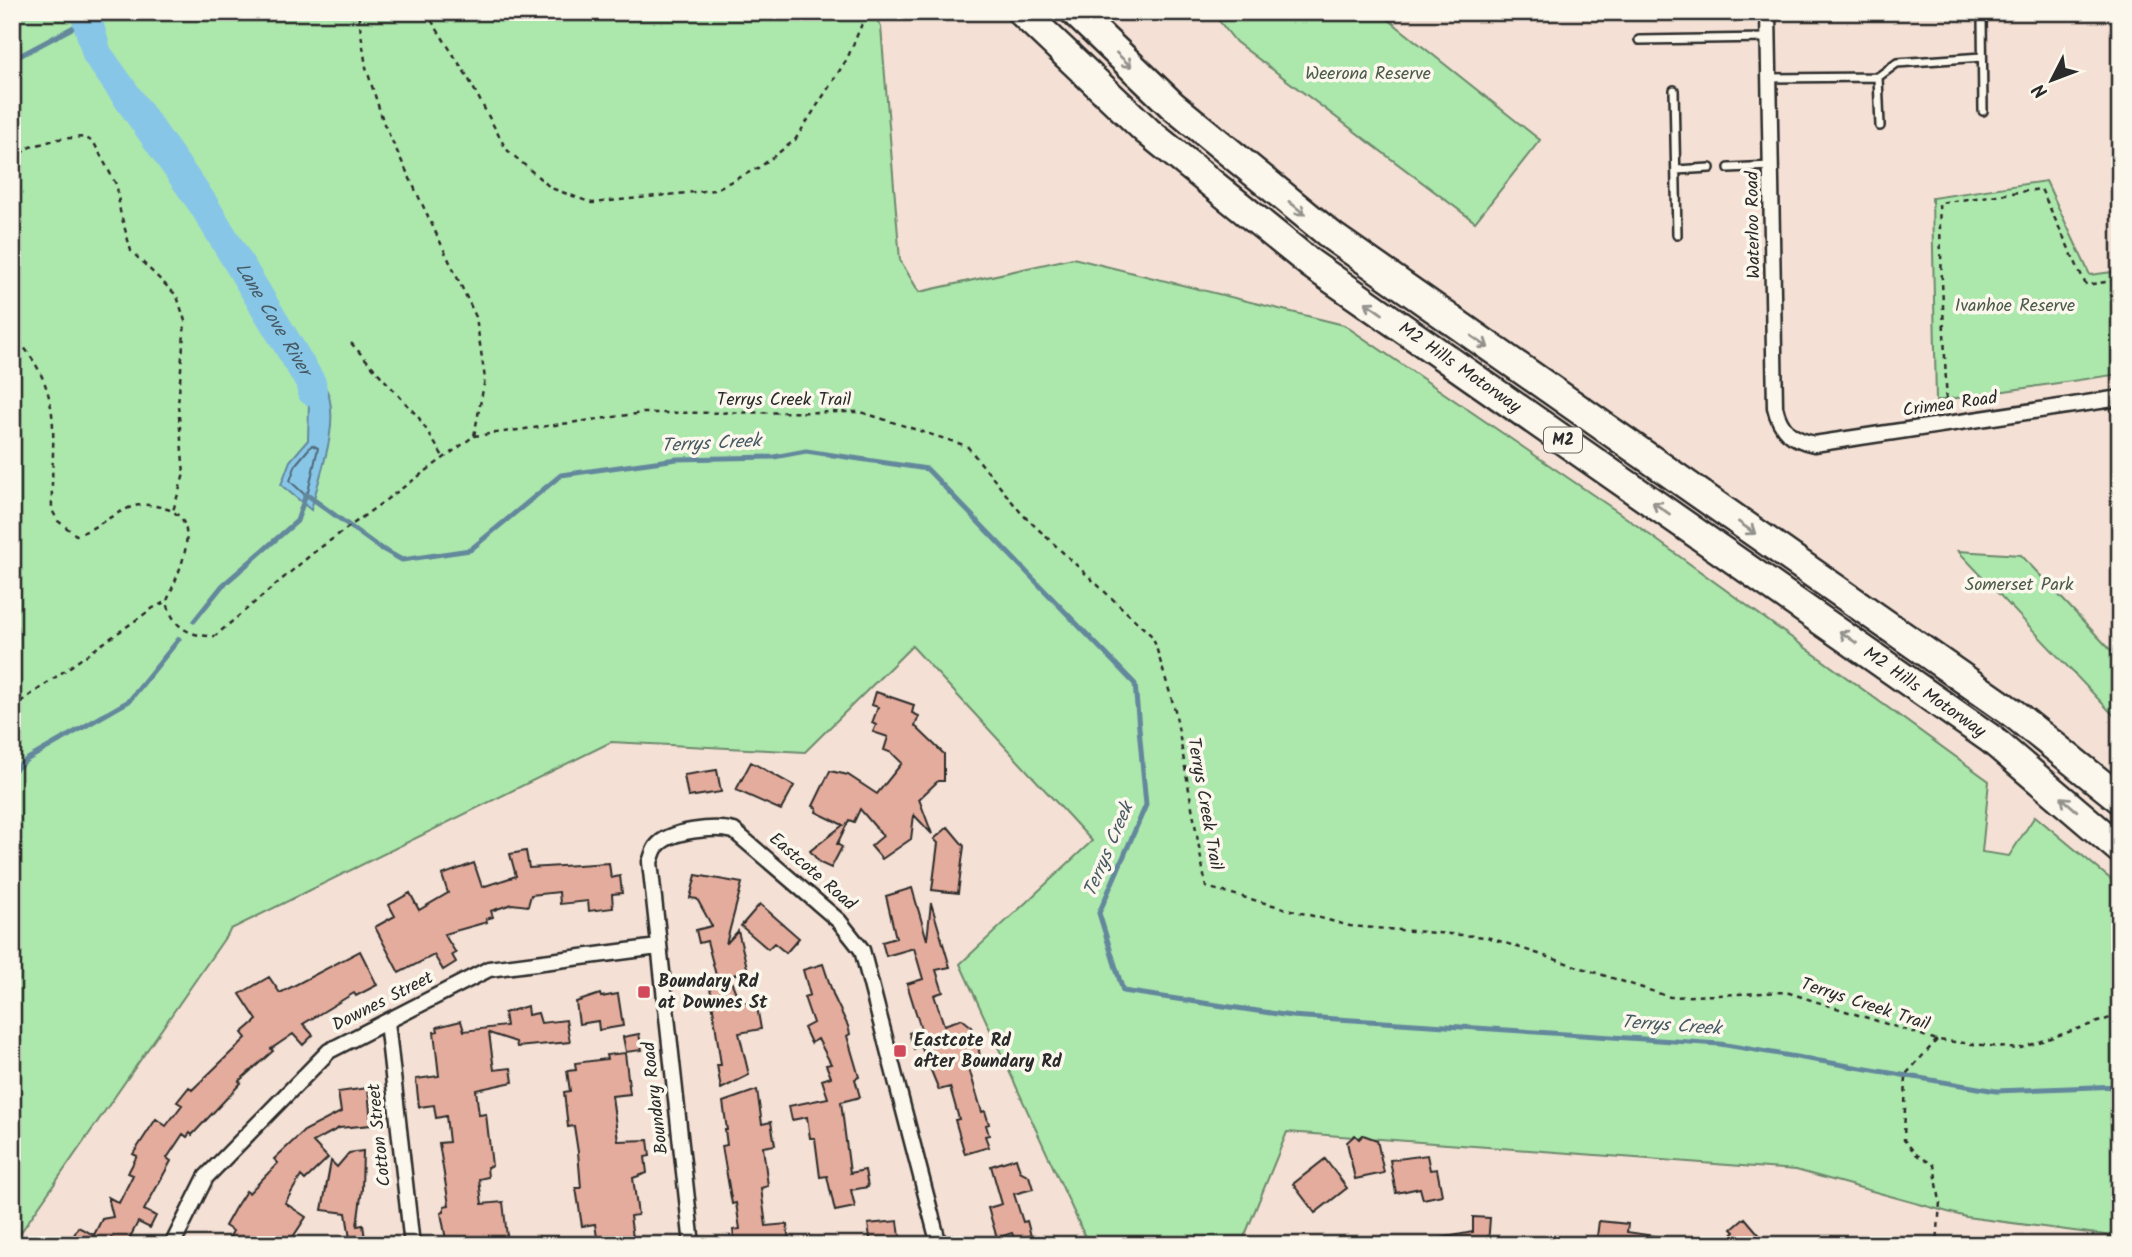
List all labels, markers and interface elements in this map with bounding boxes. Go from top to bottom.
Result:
north arrow [2016,46,2086,116]
one-way arrow [1115,52,1133,68]
park label: Weerona Reserve [1305,60,1431,89]
text: N [2026,76,2056,105]
street label: Waterloo Road [1739,170,1769,279]
one-way arrow [1287,200,1305,215]
water label: Lane Cove River [227,257,320,385]
park label: Ivanhoe Reserve [1955,292,2075,321]
one-way arrow [1365,301,1384,315]
street label: M2 Hills Motorway [1392,315,1528,421]
one-way arrow [1470,335,1489,349]
street label: Crimea Road [1901,384,2000,426]
street label: Terrys Creek Trail [717,386,852,415]
water label: Terrys Creek [660,426,765,462]
road number: M2 [1544,428,1582,452]
one-way arrow [1652,501,1671,515]
one-way arrow [1737,521,1756,535]
park label: Somerset Park [1965,571,2074,600]
one-way arrow [1839,630,1858,644]
street label: M2 Hills Motorway [1857,639,1992,746]
street label: Terrys Creek Trail [1178,735,1230,873]
water label: Terrys Creek [1076,795,1143,902]
one-way arrow [2060,796,2078,812]
street label: Eastcote Road [762,826,863,919]
street label: Downes Street [327,964,440,1040]
place label: Boundary Rd at Downes St [658,968,768,1018]
street label: Terrys Creek Trail [1797,970,1934,1040]
marker: Boundary Rd at Downes St [636,984,652,1000]
water label: Terrys Creek [1620,1008,1725,1045]
place label: Eastcote Rd after Boundary Rd [914,1027,1062,1077]
street label: Boundary Road [635,1039,677,1156]
marker: Eastcote Rd after Boundary Rd [892,1043,908,1059]
street label: Cotton Street [360,1081,400,1188]

